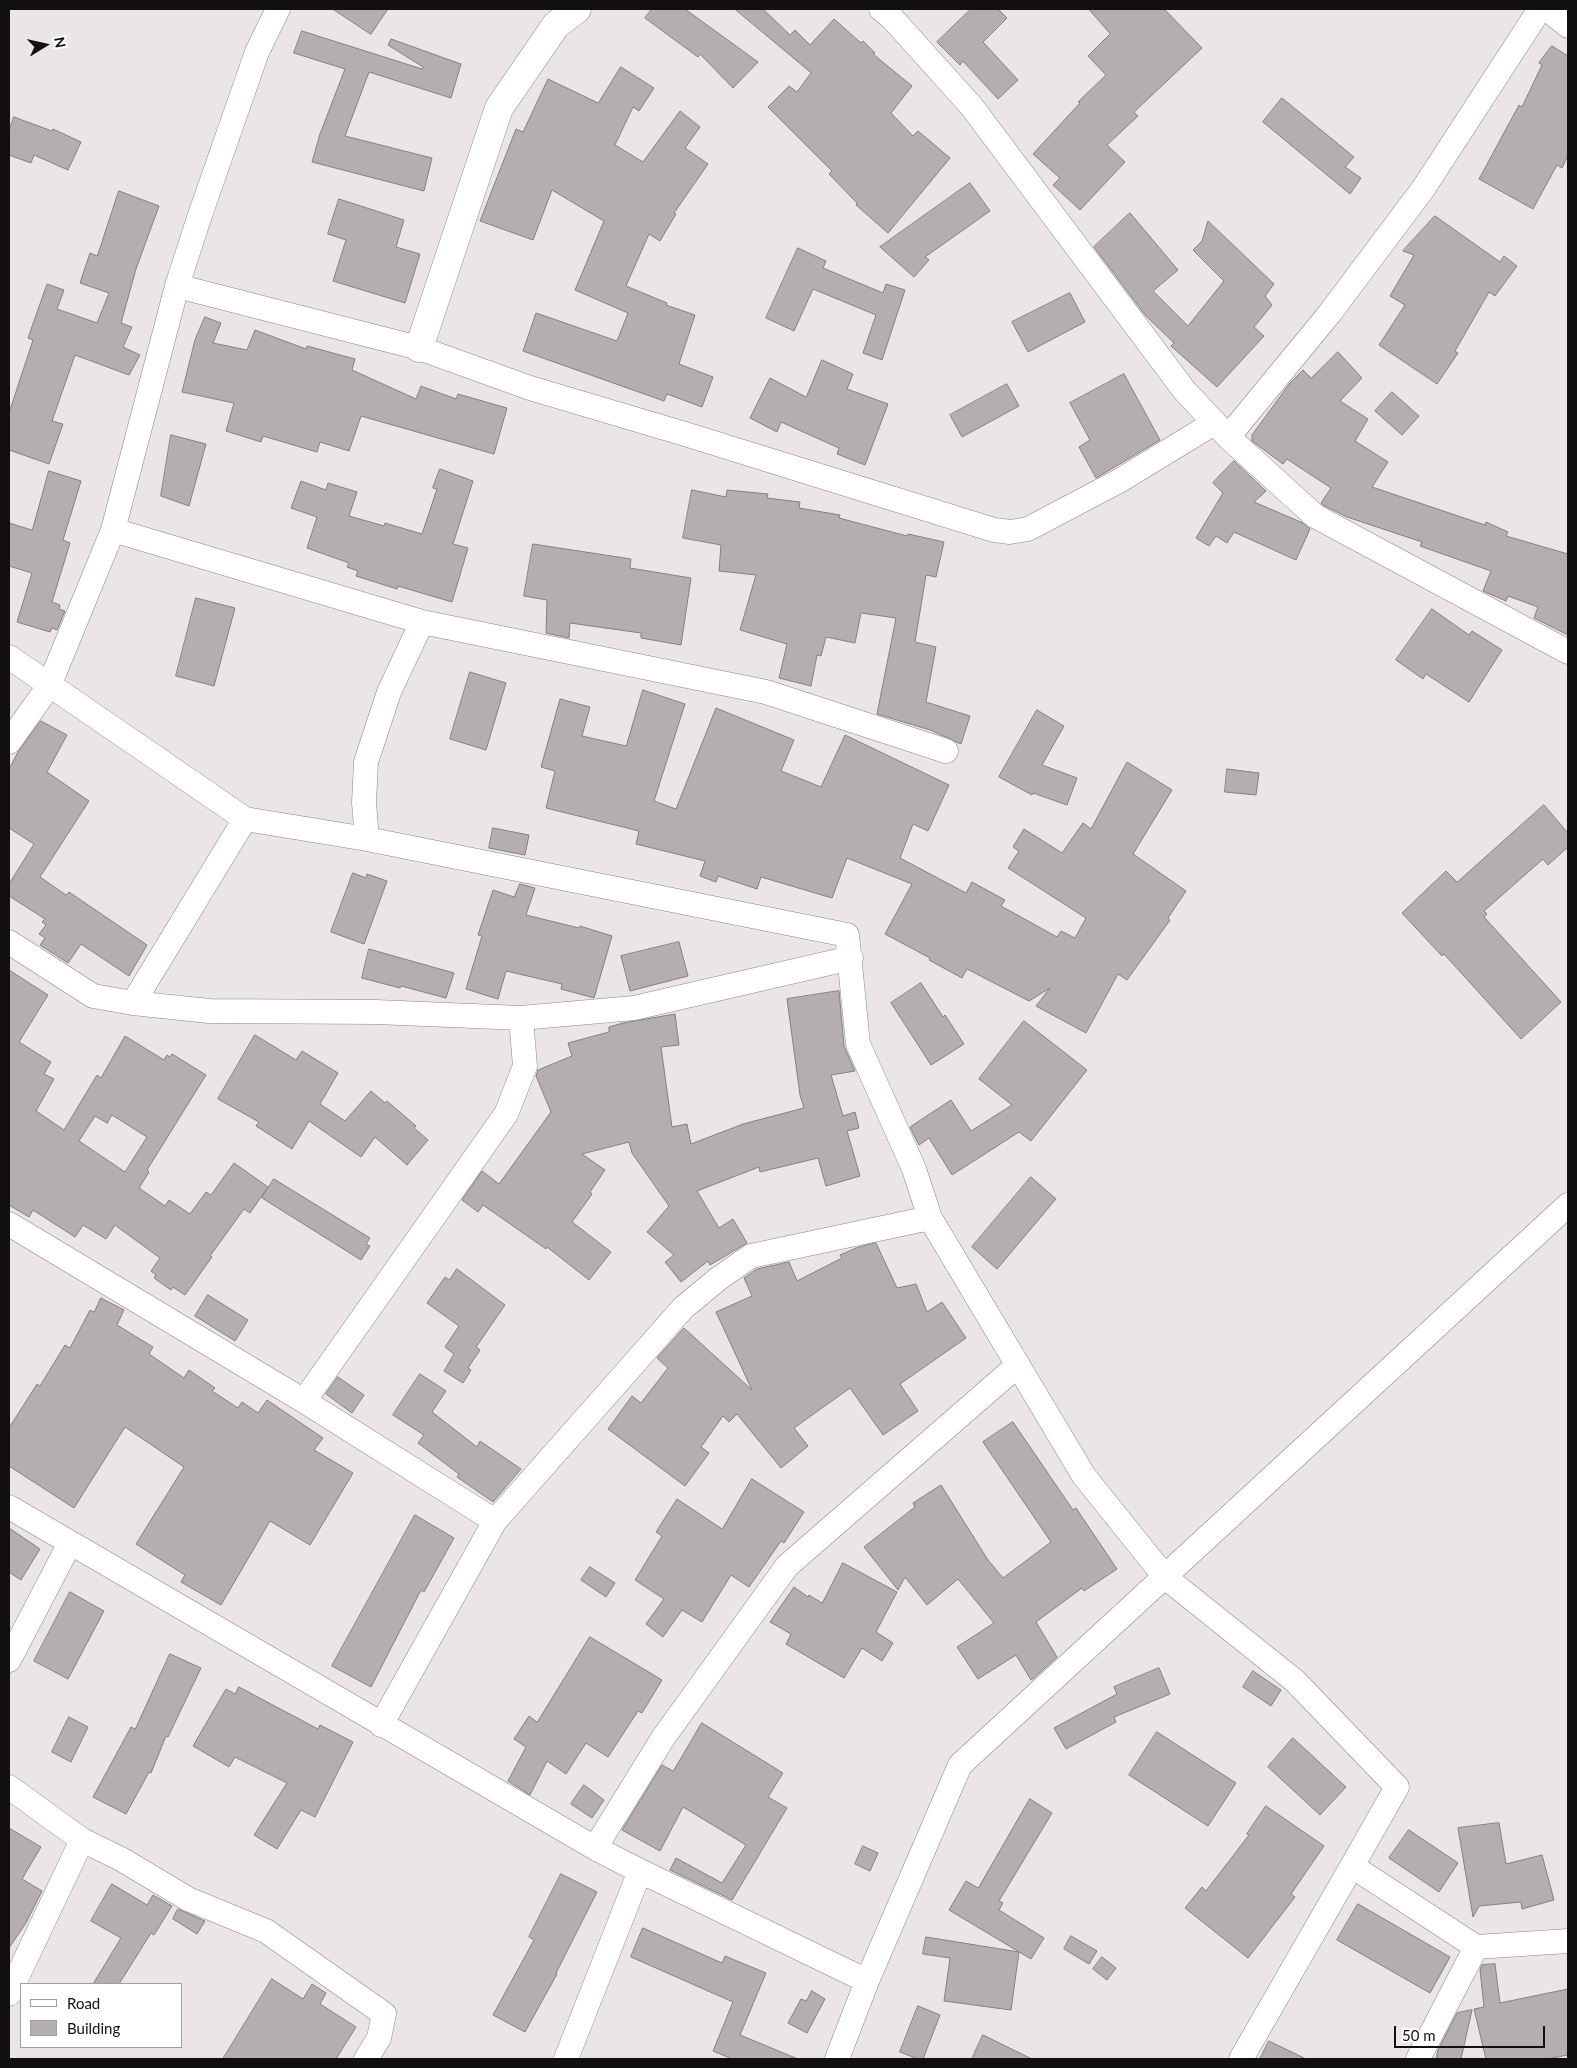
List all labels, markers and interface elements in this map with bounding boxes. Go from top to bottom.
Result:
north arrow [20,20,70,70]
text: N [51,36,70,49]
legend [20,1983,182,2048]
text: Road [67,1994,100,2012]
scale bar [1397,2016,1548,2048]
text: Building [67,2019,120,2037]
text: 50 m [1402,2026,1436,2044]

